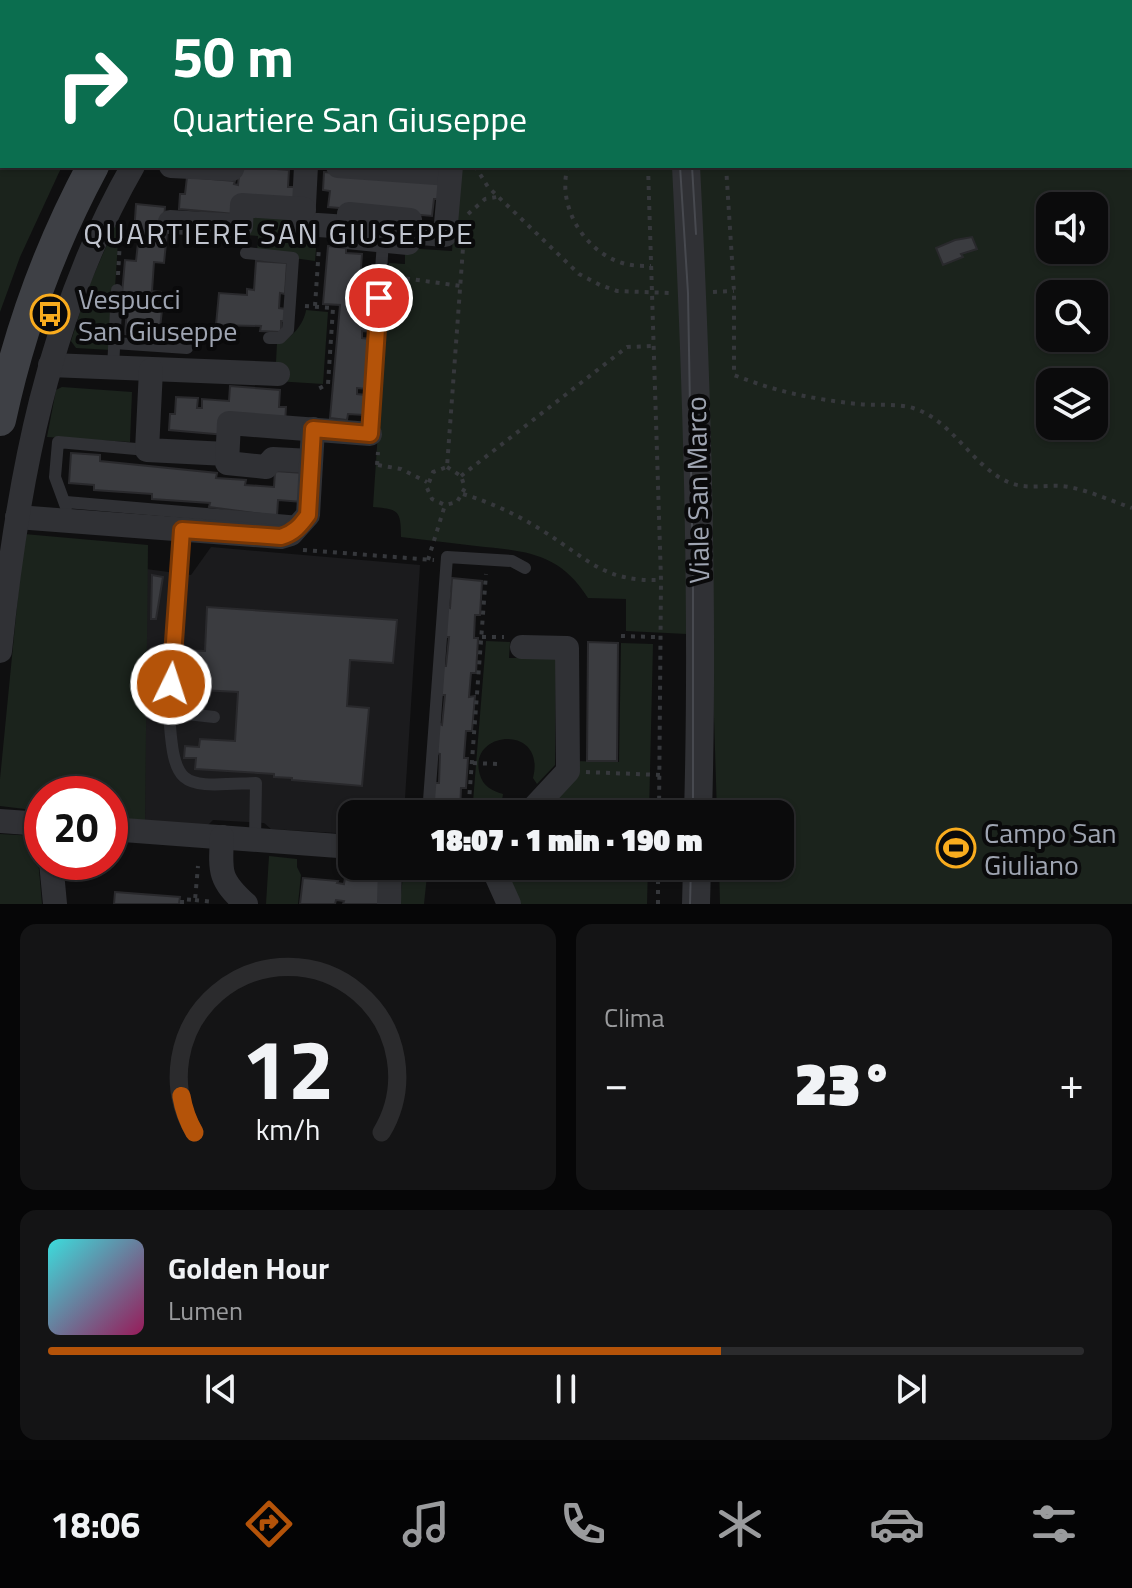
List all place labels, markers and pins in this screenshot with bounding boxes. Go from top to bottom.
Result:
pin [345,264,413,332]
place label: Vespucci San Giuseppe [78,277,237,352]
bus stop icon: Vespucci San Giuseppe [29,293,71,335]
place label: Campo San Giuliano [984,811,1117,886]
sports icon: Campo San Giuliano [935,827,977,869]

